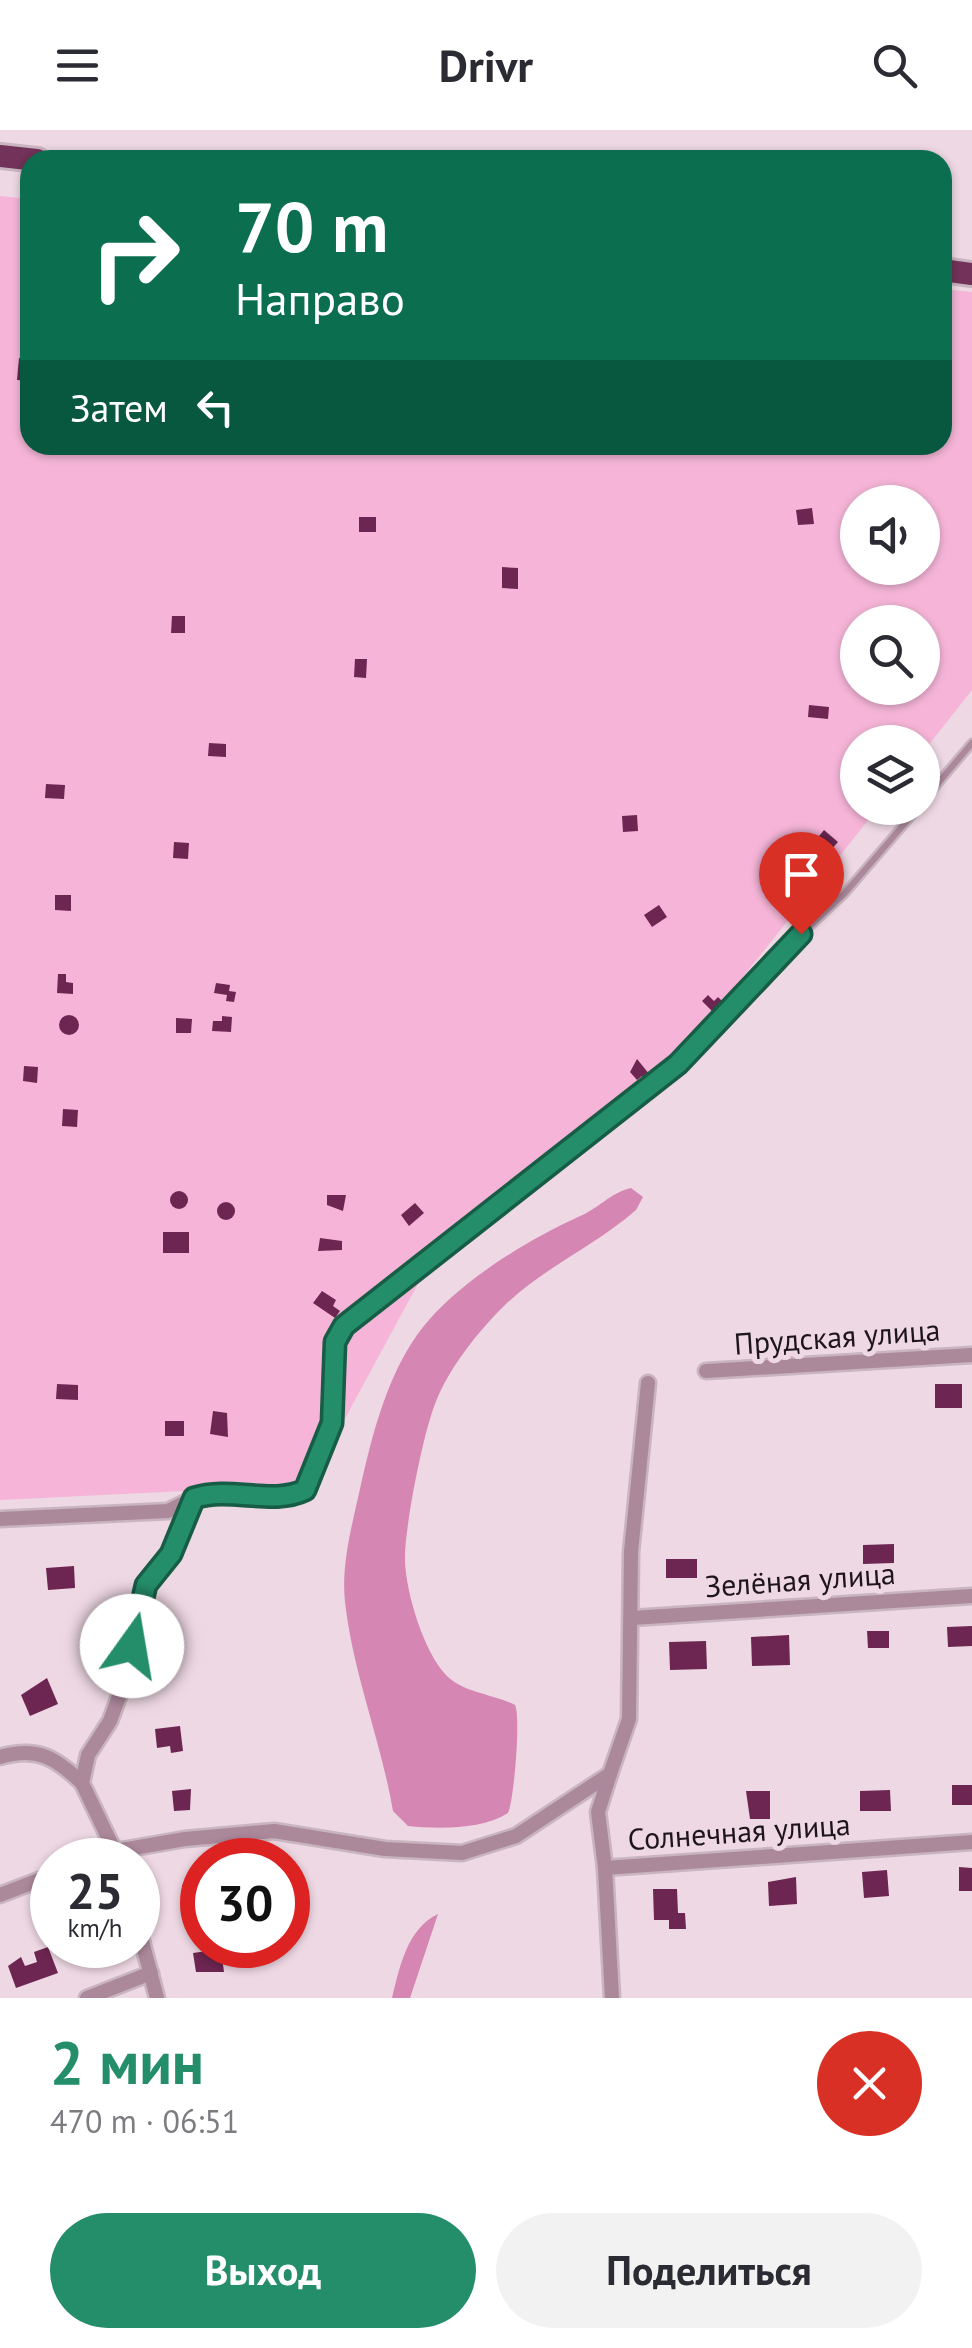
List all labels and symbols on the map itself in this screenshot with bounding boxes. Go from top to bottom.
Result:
pin [759,832,844,935]
street label: Прудская улица [732,1309,942,1363]
street label: Зелёная улица [703,1553,897,1605]
position arrow [80,1594,184,1698]
street label: Солнечная улица [626,1804,852,1858]
speed limit sign: 30 [180,1838,310,1968]

